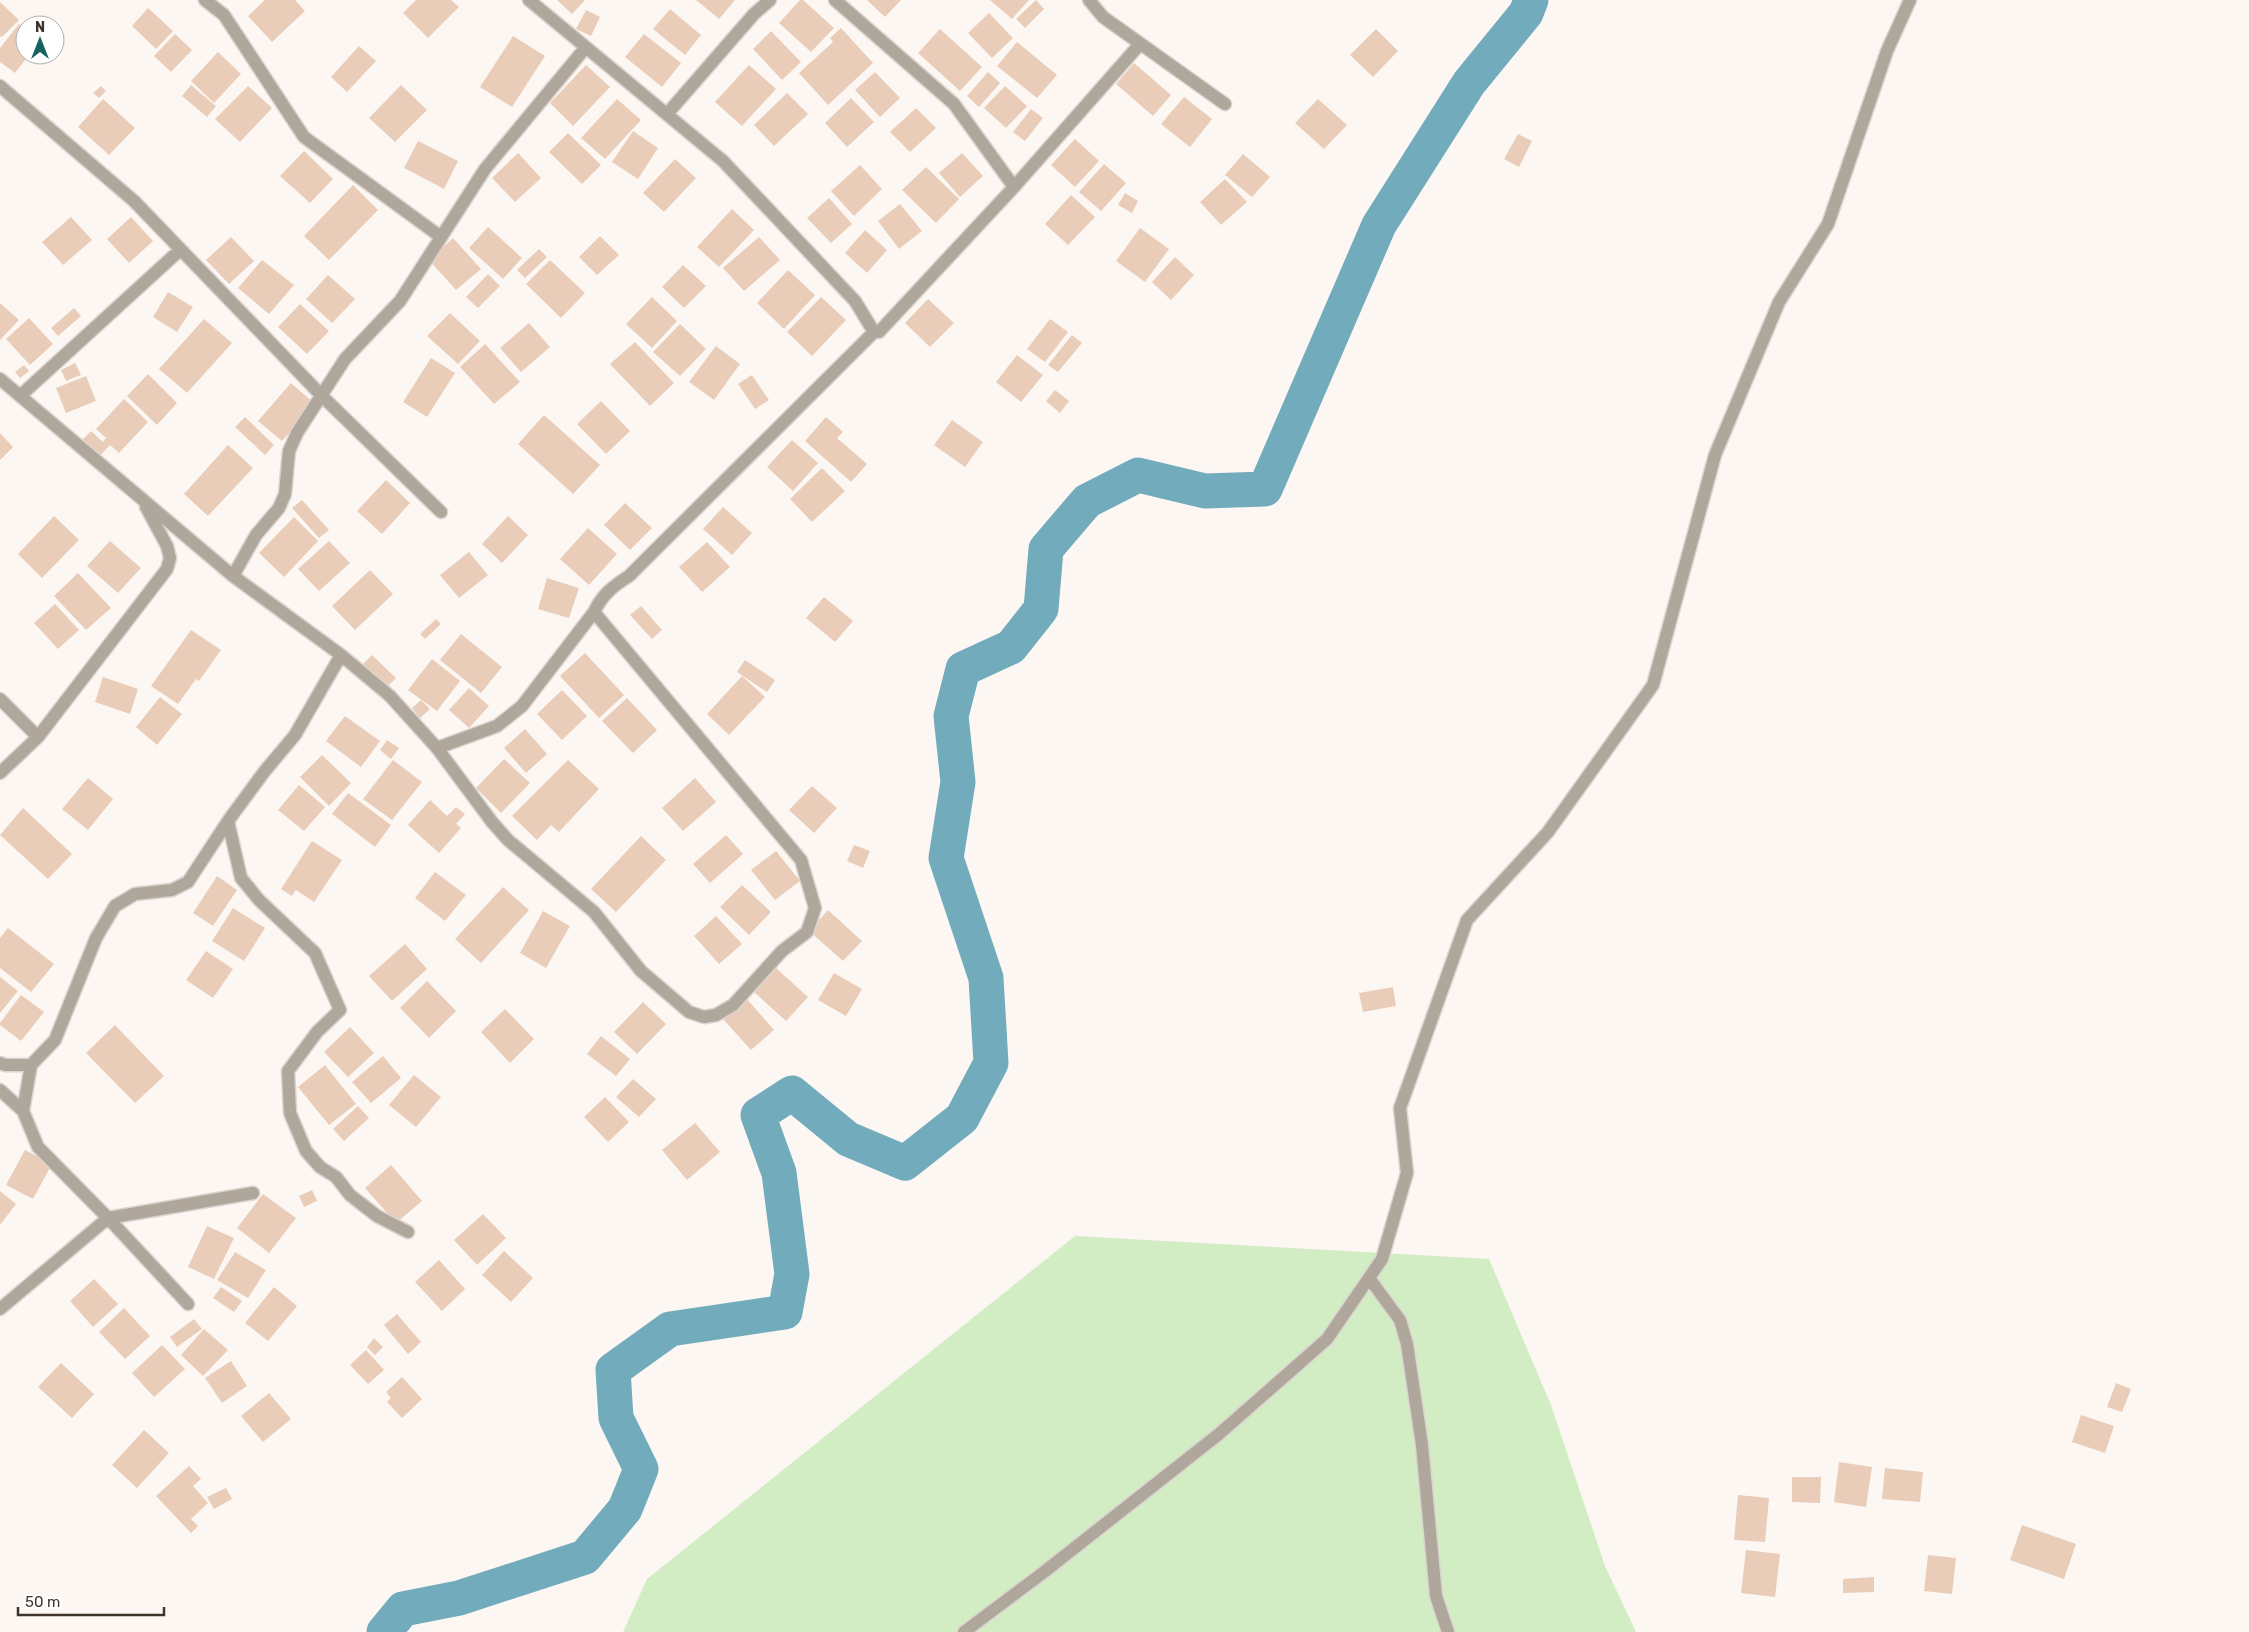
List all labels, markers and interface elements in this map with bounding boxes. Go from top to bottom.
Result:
north arrow [15,15,65,65]
text: N [35,19,45,36]
scale bar [18,1584,164,1616]
text: 50 m [25,1593,60,1611]

